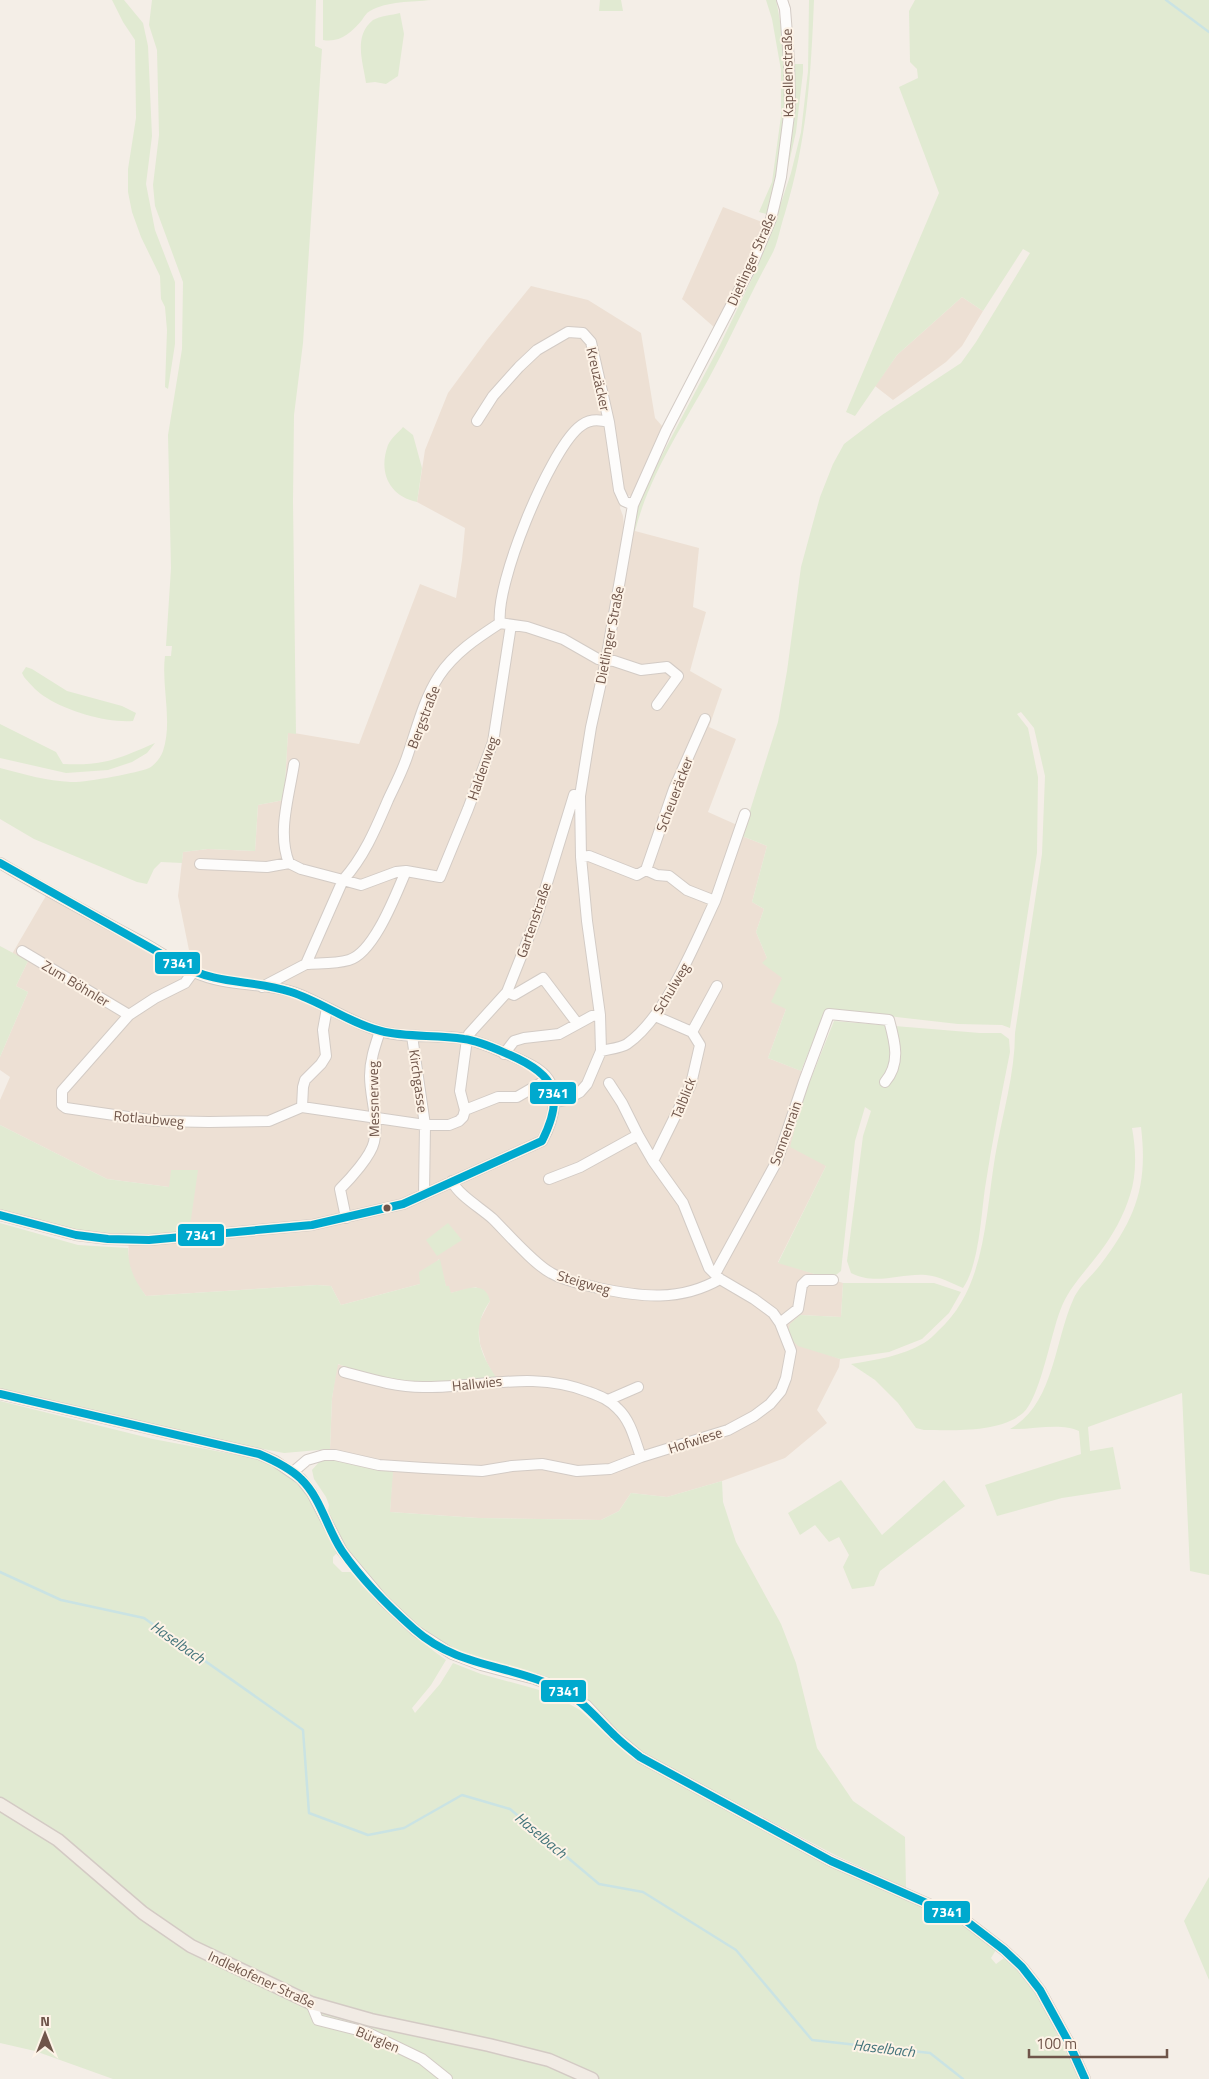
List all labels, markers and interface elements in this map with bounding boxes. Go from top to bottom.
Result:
street label: Kapellenstraße [776,28,798,118]
street label: Dietlinger Straße [721,209,781,309]
street label: Kreuzäcker [581,345,617,413]
street label: Dietlinger Straße [589,584,629,686]
street label: Bergstraße [401,682,445,752]
street label: Haldenweg [461,733,503,803]
street label: Scheueräcker [650,753,698,835]
street label: Gartenstraße [510,880,556,960]
line badge: 7341 [154,951,201,975]
text: 7341 [162,952,194,973]
street label: Zum Böhnler [38,954,114,1012]
street label: Schulweg [647,958,695,1018]
street label: Kirchgasse [404,1048,434,1114]
street label: Messnerweg [362,1061,384,1137]
street label: Talblick [665,1074,701,1122]
line badge: 7341 [529,1081,577,1105]
text: 7341 [537,1082,569,1103]
street label: Sonnenrain [764,1098,806,1168]
street label: Rotlaubweg [113,1104,185,1132]
unlabelled marker [382,1203,392,1213]
line badge: 7341 [177,1223,225,1247]
text: 7341 [185,1224,217,1245]
street label: Steigweg [555,1264,613,1300]
street label: Hallwies [451,1370,503,1396]
street label: Hofwiese [665,1421,725,1459]
water label: Haselbach [146,1615,210,1669]
line badge: 7341 [540,1679,587,1703]
text: 7341 [548,1680,580,1701]
water label: Haselbach [510,1806,573,1864]
line badge: 7341 [923,1900,971,1924]
text: 7341 [931,1901,963,1922]
street label: Indlekofener Straße [205,1945,319,2013]
north arrow [20,2009,70,2059]
text: N [40,2010,50,2031]
street label: Bürglen [353,2020,403,2058]
scale bar [1029,2026,1166,2058]
text: 100 m [1036,2032,1077,2055]
water label: Haselbach [852,2033,917,2063]

